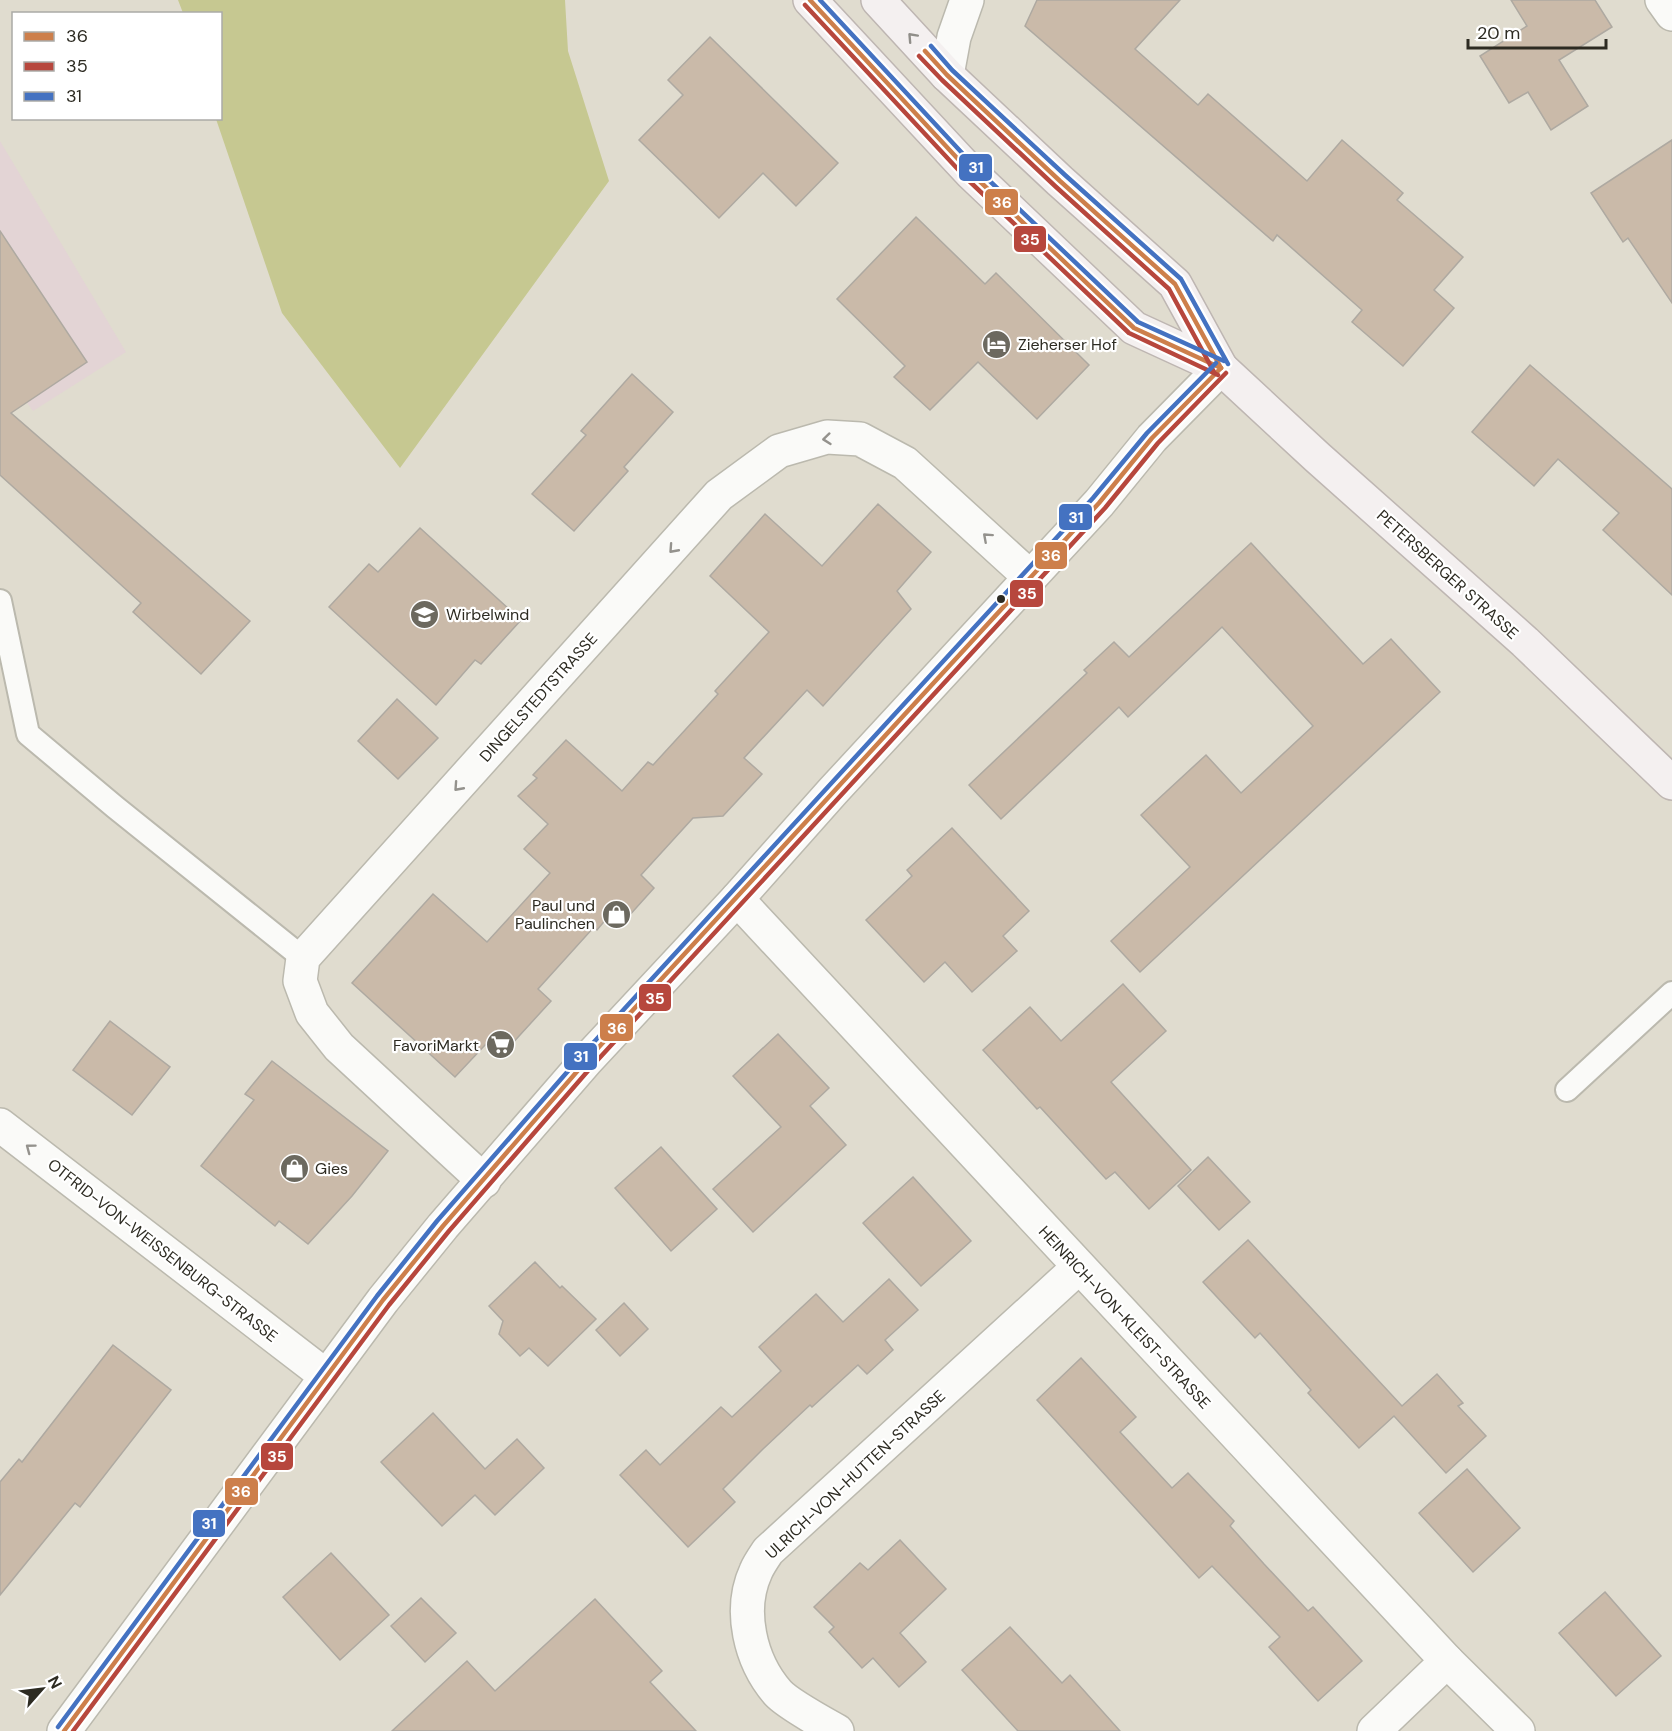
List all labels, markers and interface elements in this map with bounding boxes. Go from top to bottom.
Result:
legend [12,12,222,120]
scale bar [1468,12,1606,50]
text: 20 m [1477,21,1520,45]
text: 36 [66,24,88,48]
one-way arrow [908,34,919,44]
text: 35 [66,54,88,78]
text: 31 [66,84,82,108]
line badge: 31 [958,153,993,182]
text: 31 [968,157,984,178]
line badge: 36 [984,188,1019,216]
text: 36 [992,192,1012,213]
line badge: 35 [1013,225,1047,253]
text: 35 [1020,229,1040,250]
hotel icon: Zieherser Hof [981,328,1013,360]
place label: Zieherser Hof [1018,334,1117,355]
one-way arrow [823,432,832,444]
line badge: 31 [1058,503,1093,531]
street label: PETERSBERGER STRASSE [1372,505,1523,644]
text: 31 [1068,507,1084,528]
one-way arrow [984,533,994,544]
line badge: 36 [1034,541,1068,570]
one-way arrow [669,542,680,552]
text: 36 [1041,545,1061,566]
line badge: 35 [1009,579,1044,608]
text: 35 [1017,583,1037,604]
unlabelled marker [995,593,1007,605]
school or university icon: Wirbelwind [409,598,441,630]
place label: Wirbelwind [446,604,529,625]
street label: DINGELSTEDTSTRASSE [475,628,602,766]
one-way arrow [454,780,465,790]
place label: Paul und Paulinchen [515,895,595,934]
shop icon: Paul und Paulinchen [600,898,632,930]
line badge: 35 [638,983,672,1012]
text: 35 [645,988,665,1009]
line badge: 36 [599,1013,634,1042]
text: 36 [607,1018,627,1039]
supermarket icon: FavoriMarkt [484,1029,516,1061]
place label: FavoriMarkt [393,1035,479,1056]
line badge: 31 [563,1042,598,1071]
text: 31 [573,1046,589,1067]
one-way arrow [26,1144,37,1155]
shop icon: Gies [278,1152,310,1184]
street label: OTFRID-VON-WEISSENBURG-STRASSE [43,1154,282,1347]
place label: Gies [315,1158,348,1179]
street label: HEINRICH-VON-KLEIST-STRASSE [1034,1221,1215,1413]
street label: ULRICH-VON-HUTTEN-STRASSE [761,1385,950,1563]
line badge: 35 [260,1442,294,1471]
text: 35 [267,1446,287,1467]
line badge: 36 [224,1477,259,1506]
text: 36 [231,1481,251,1502]
line badge: 31 [192,1509,226,1538]
text: 31 [201,1513,217,1534]
north arrow [12,1659,72,1719]
text: N [43,1672,67,1692]

